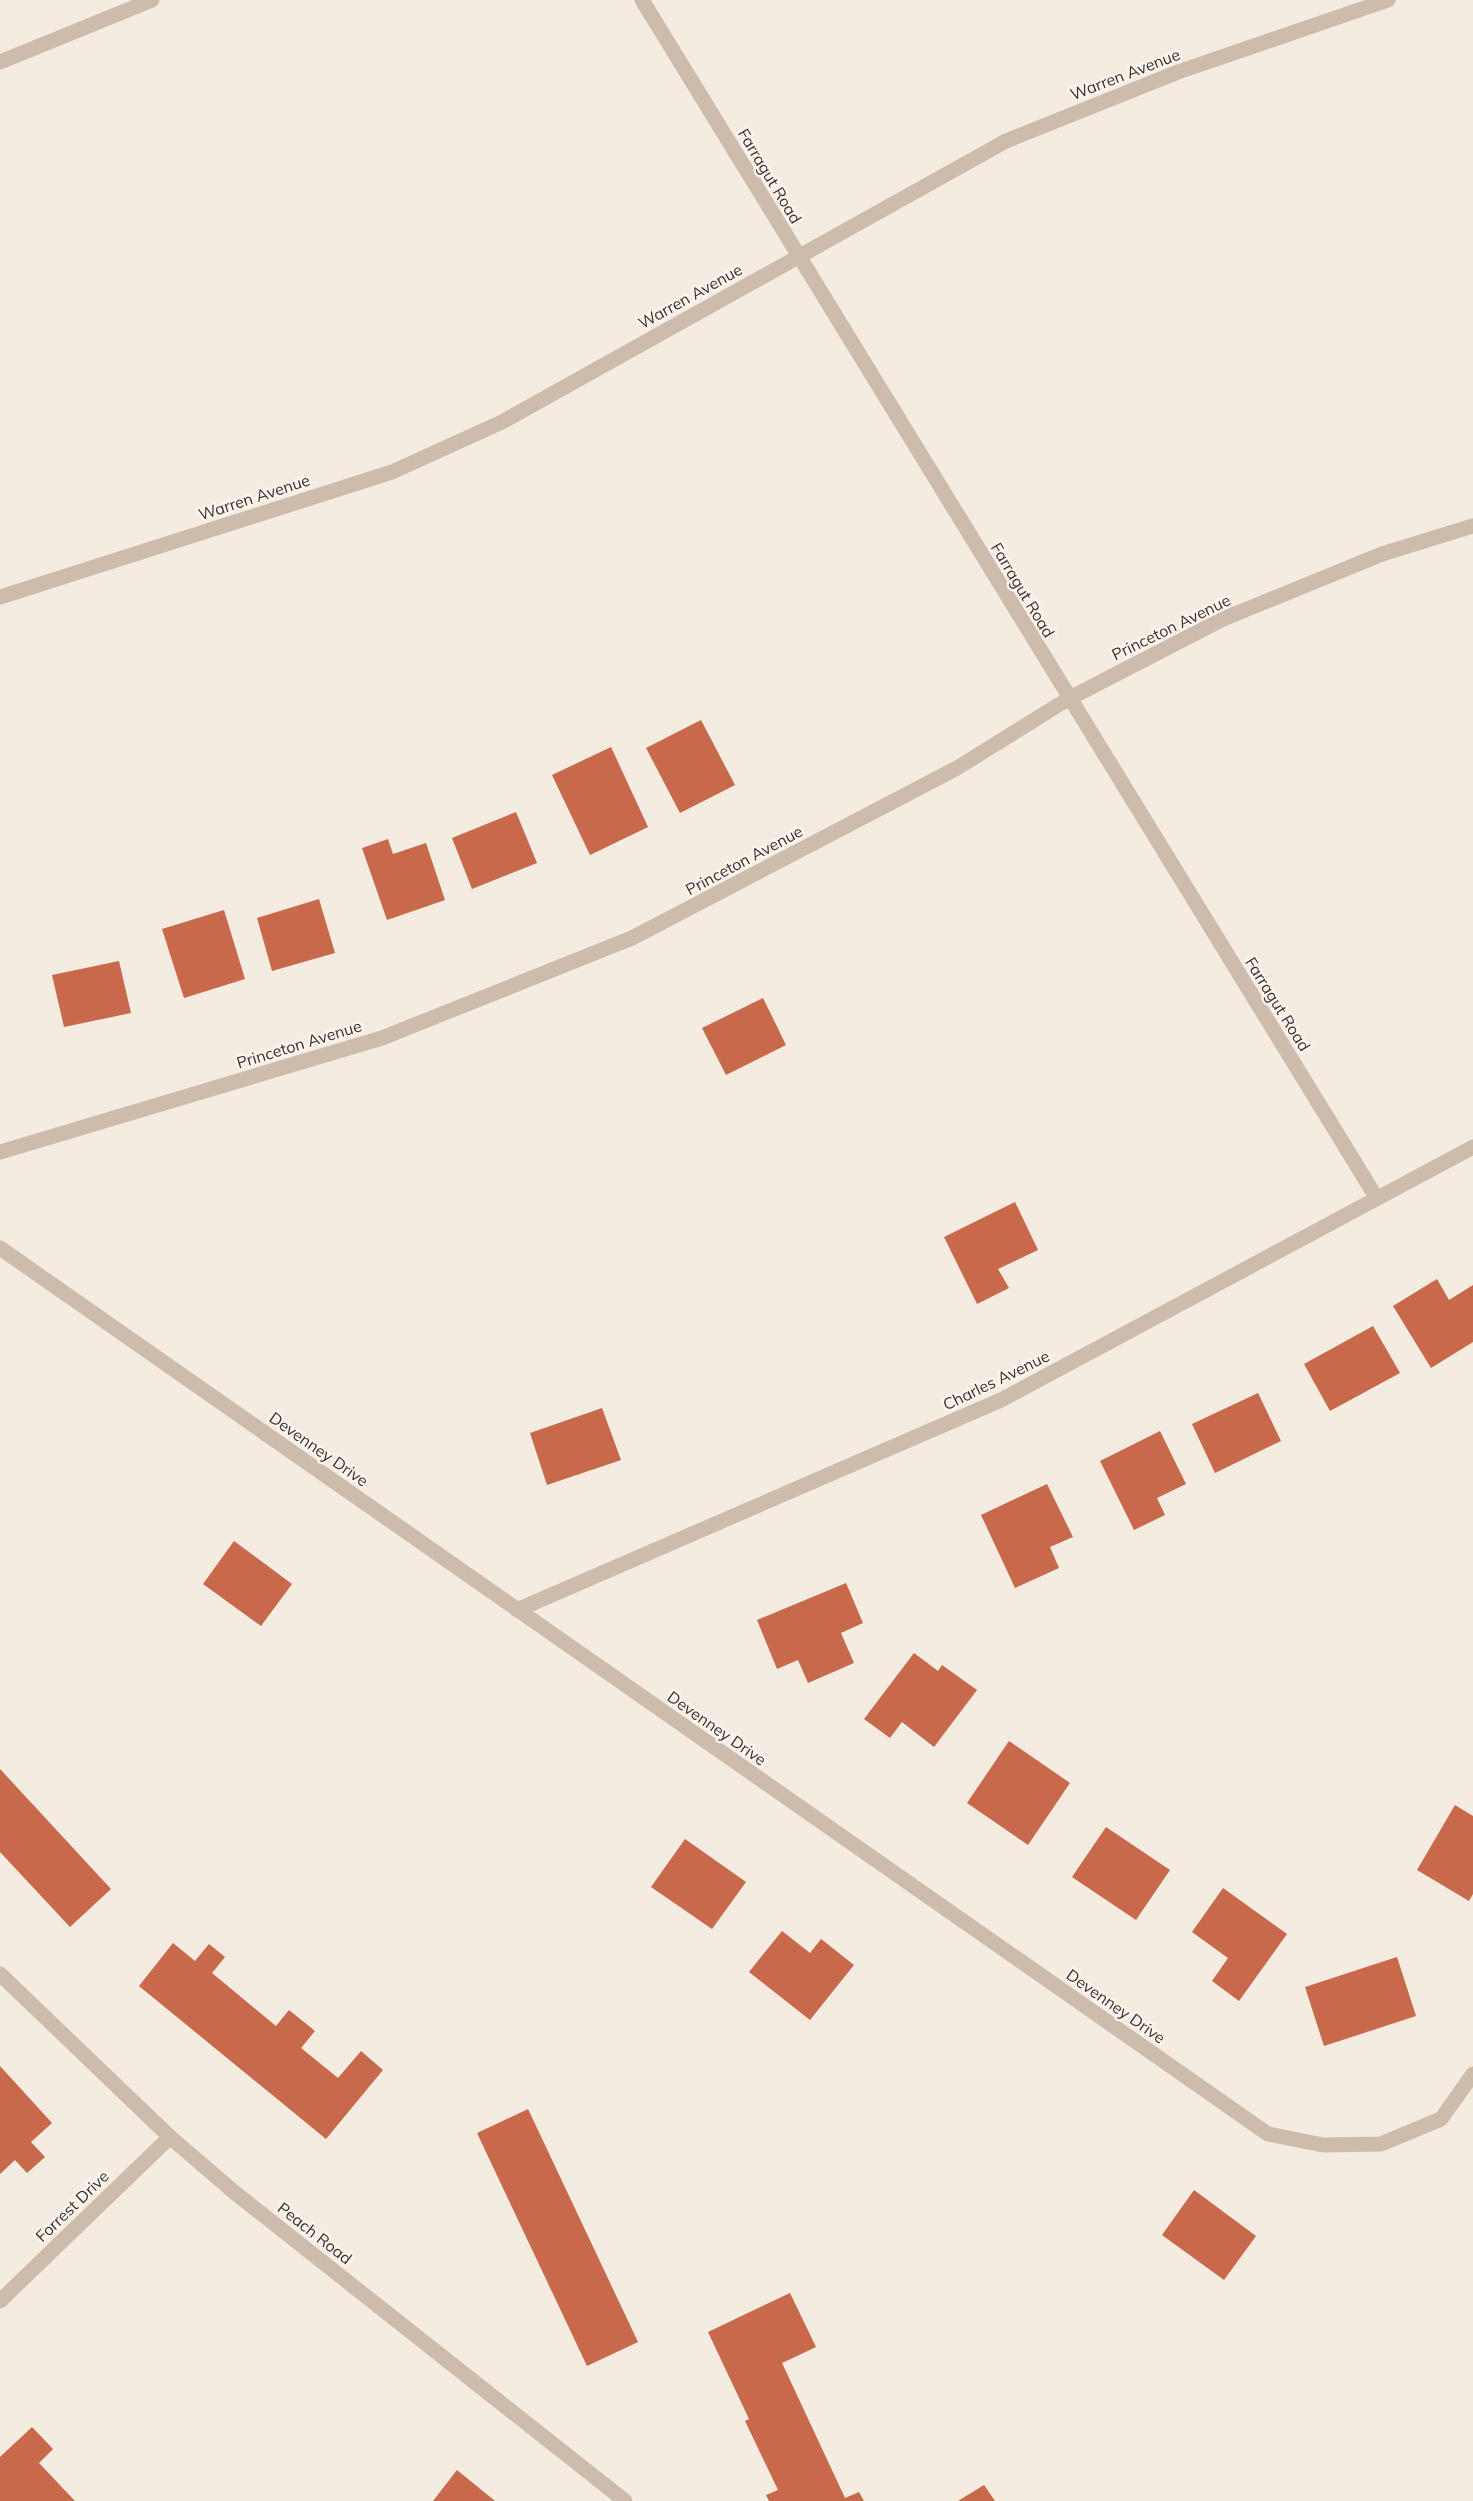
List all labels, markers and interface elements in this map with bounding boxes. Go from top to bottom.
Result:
street label: Warren Avenue [1067,44,1183,104]
street label: Farragut Road [734,125,806,227]
street label: Warren Avenue [634,259,746,333]
street label: Warren Avenue [196,470,312,524]
street label: Farragut Road [987,539,1059,641]
street label: Princeton Avenue [1108,590,1234,664]
street label: Princeton Avenue [682,821,806,899]
street label: Farragut Road [1241,953,1315,1055]
street label: Princeton Avenue [234,1015,364,1073]
street label: Charles Avenue [939,1346,1053,1414]
street label: Devenney Drive [266,1407,372,1491]
street label: Devenney Drive [664,1686,770,1770]
street label: Devenney Drive [1063,1964,1169,2048]
street label: Forrest Drive [31,2166,113,2246]
street label: Peach Road [274,2198,356,2268]

